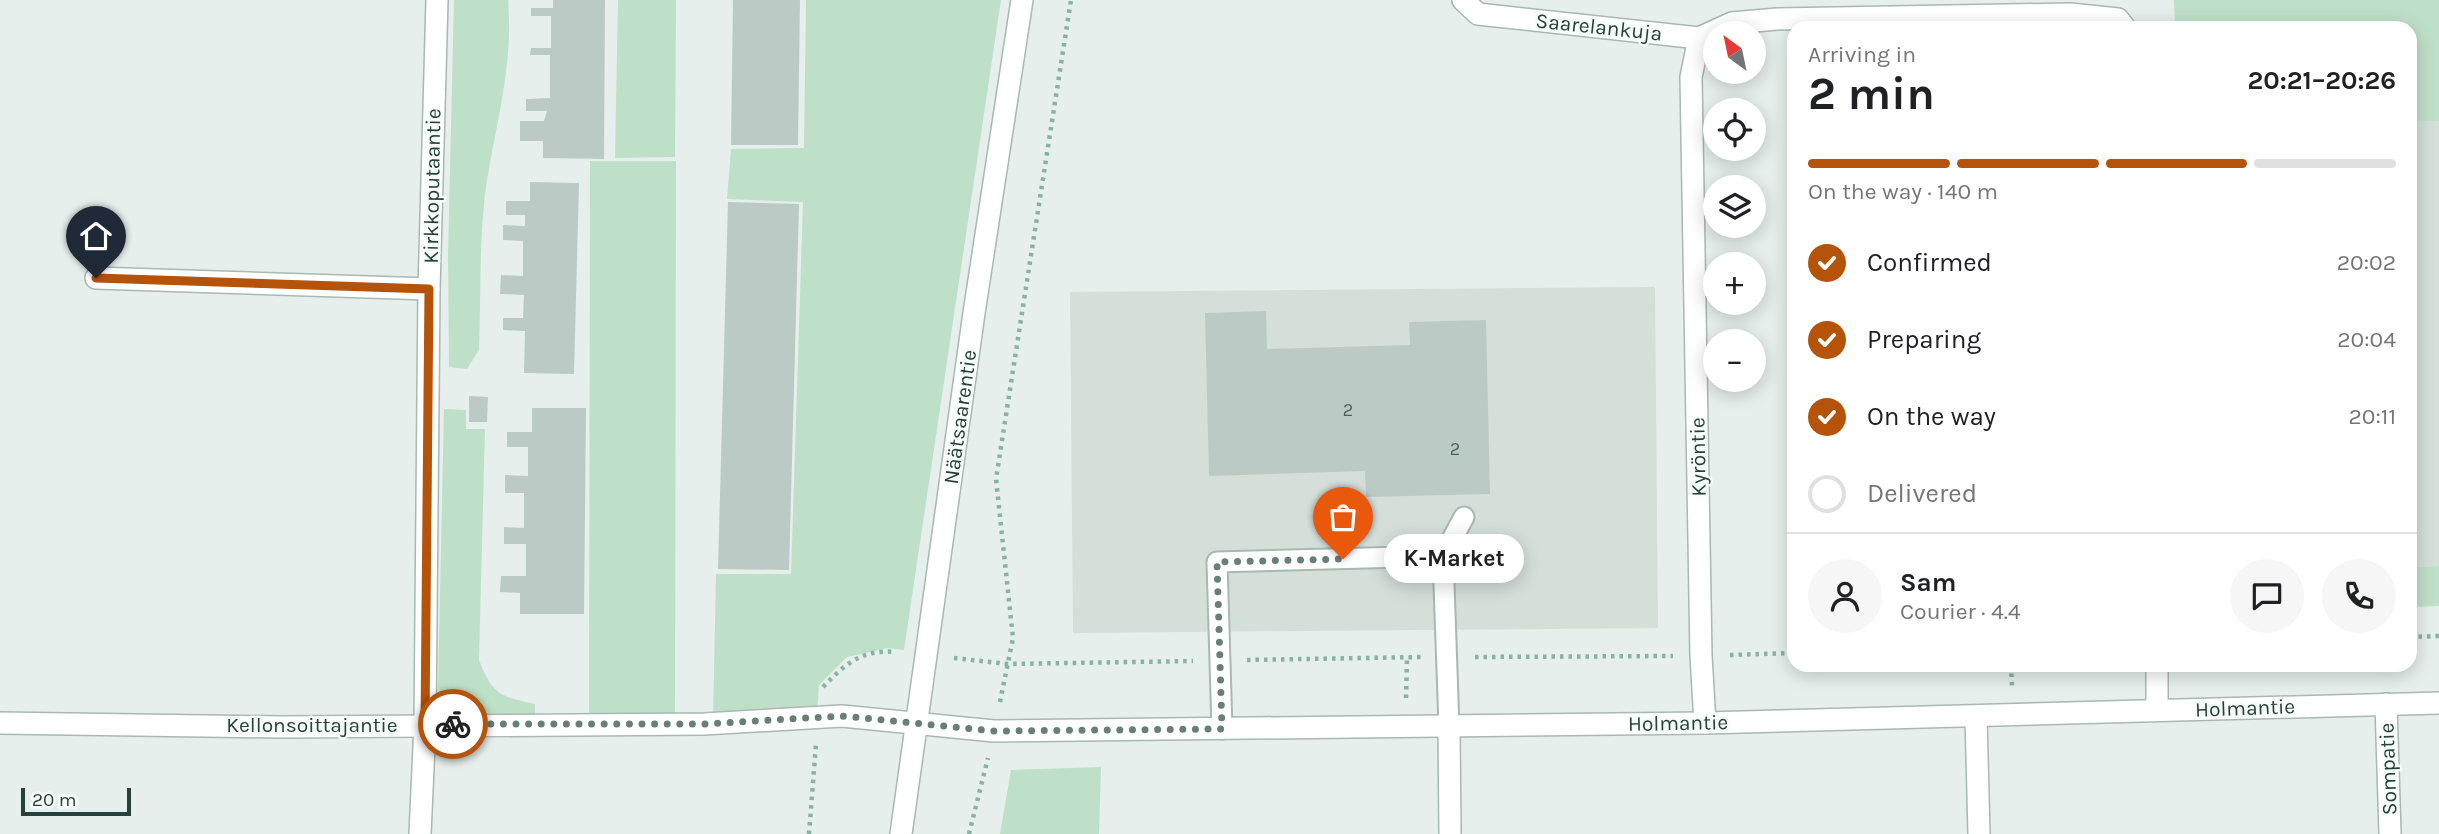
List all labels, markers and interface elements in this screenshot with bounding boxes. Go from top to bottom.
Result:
street label: Saarelankuja [1535,8,1663,46]
north arrow [1703,21,1766,84]
map controls [1703,21,1766,392]
text: Arriving in [1808,41,1916,68]
text: 20:21–20:26 [2247,65,2396,96]
text: 2 min [1808,67,1935,121]
button: locate [1703,98,1766,161]
street label: Kirkkoputaantie [419,108,445,264]
button: layers [1703,175,1766,238]
text: On the way · 140 m [1808,178,1998,205]
pin [66,206,126,278]
icon: home [77,217,115,255]
icon: check [1808,244,1846,282]
text: Confirmed [1867,247,1992,278]
text: 20:02 [2337,249,2396,276]
button: + [1703,252,1766,315]
icon: check [1808,321,1846,359]
text: Preparing [1867,324,1981,355]
text: 20:04 [2337,326,2396,353]
button: − [1703,329,1766,392]
street label: Näätsaarentie [939,348,981,486]
icon: check [1808,398,1846,436]
house number: 2 [1343,399,1353,421]
text: On the way [1867,401,1996,432]
text: 20:11 [2349,403,2396,430]
street label: Kyröntie [1685,417,1711,497]
house number: 2 [1450,438,1460,460]
text: Delivered [1867,478,1977,509]
pin [1313,487,1373,559]
icon: bag [1324,498,1362,536]
callout: K-Market [1385,534,1525,584]
text: K-Market [1403,545,1505,572]
button: person [1808,559,1882,633]
button: chat [2230,559,2304,633]
button: phone [2322,559,2396,633]
text: Sam [1900,567,1956,598]
text: Courier · 4.4 [1900,598,2021,625]
courier [418,689,488,759]
street label: Holmantie [2195,694,2295,722]
icon: bike [434,705,472,743]
street label: Holmantie [1628,710,1728,736]
street label: Kellonsoittajantie [226,713,398,737]
street label: Sompatie [2374,722,2402,816]
scale bar [21,785,131,817]
text: 20 m [32,789,77,811]

